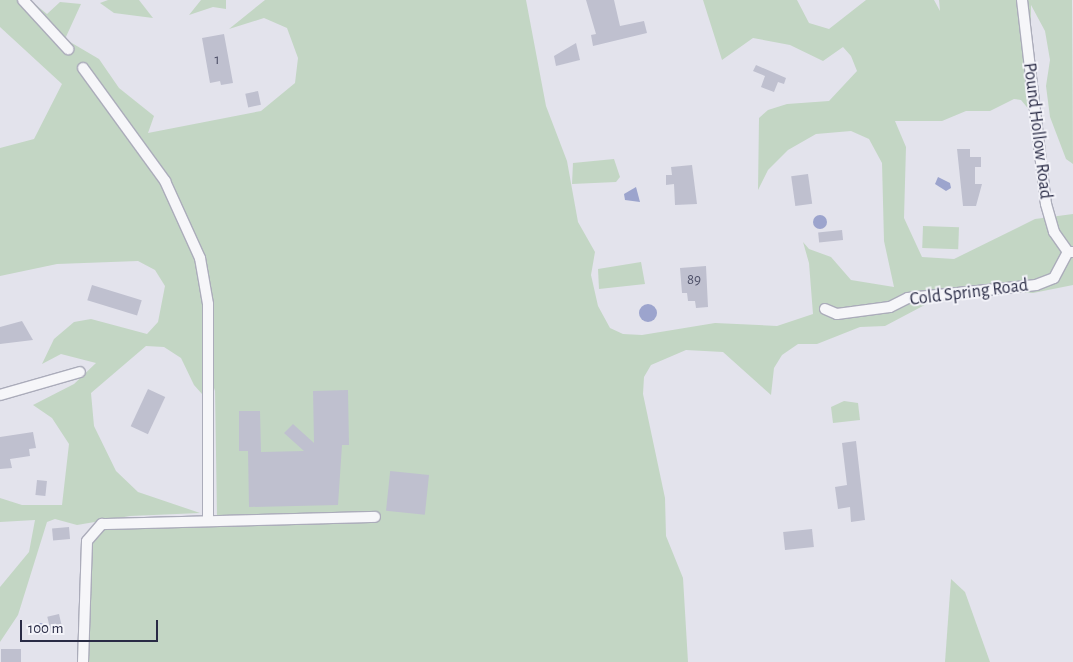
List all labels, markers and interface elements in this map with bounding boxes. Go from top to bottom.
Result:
house number: 1 [214,51,220,69]
street label: Pound Hollow Road [1018,62,1056,200]
house number: 89 [687,271,701,289]
street label: Cold Spring Road [909,275,1029,311]
scale bar [22,610,160,642]
text: 100 m [28,621,63,636]

